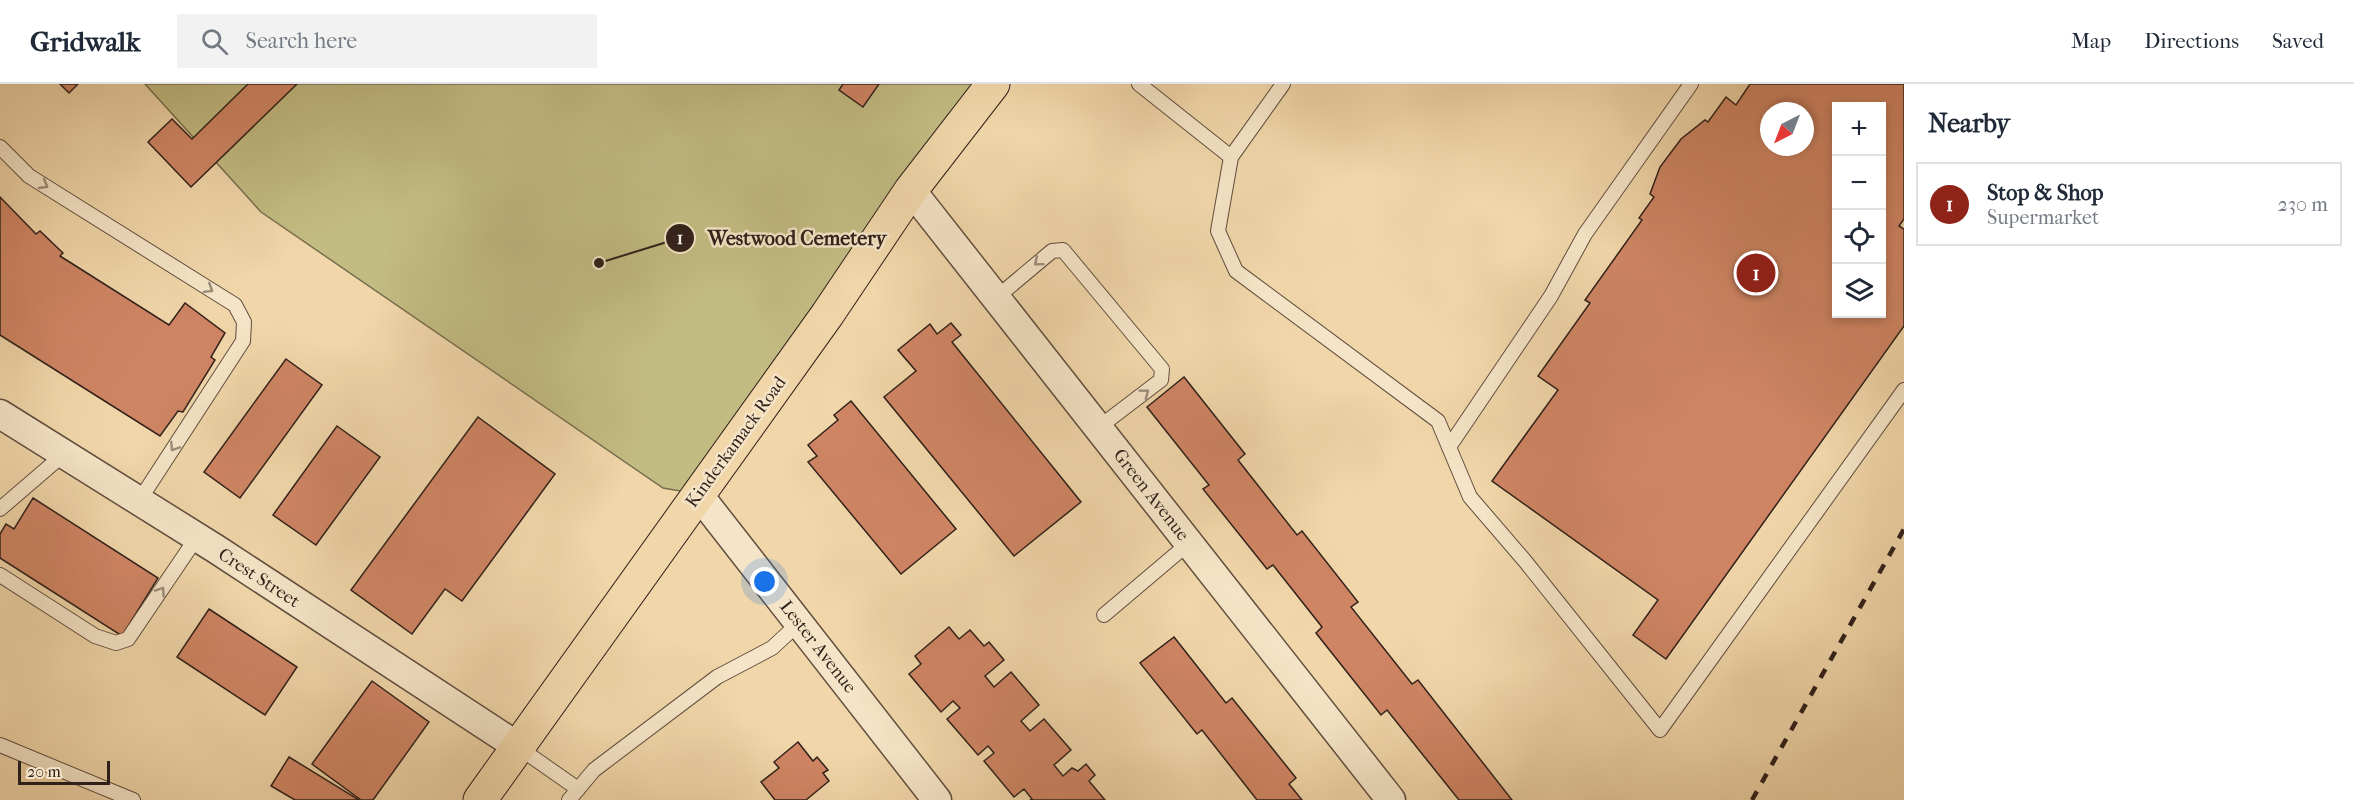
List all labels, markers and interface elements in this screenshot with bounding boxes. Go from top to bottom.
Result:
search box [177,14,597,68]
text: Gridwalk [30,25,141,58]
icon: search [198,25,231,58]
text: Search here [246,28,357,54]
text: Map [2071,29,2111,53]
text: Directions [2144,29,2239,53]
text: Saved [2272,29,2324,53]
north arrow [1760,102,1814,156]
map controls [1832,102,1886,318]
button: + [1832,102,1886,156]
text: Nearby [1928,108,2010,139]
button: − [1832,156,1886,210]
one-way arrow [38,178,48,190]
text: Stop & Shop [1987,180,2104,206]
text: 1 [1946,193,1953,216]
text: 230 m [2278,193,2328,216]
text: Supermarket [1987,206,2099,229]
button: locate [1832,210,1886,264]
callout: Westwood Cemetery [665,219,898,257]
text: Westwood Cemetery [707,227,888,250]
text: 1 [677,228,683,249]
pin: 1 [1736,250,1776,296]
one-way arrow [1034,255,1045,266]
button: layers [1832,264,1886,318]
one-way arrow [203,281,213,293]
street label: Kinderkamack Road [681,372,791,512]
one-way arrow [1138,389,1149,400]
one-way arrow [170,441,182,451]
street label: Green Avenue [1109,445,1193,545]
street label: Crest Street [214,544,304,612]
your location [750,567,779,596]
one-way arrow [154,586,165,597]
street label: Lester Avenue [775,597,861,697]
scale bar [18,758,110,786]
text: 20 m [27,762,61,781]

